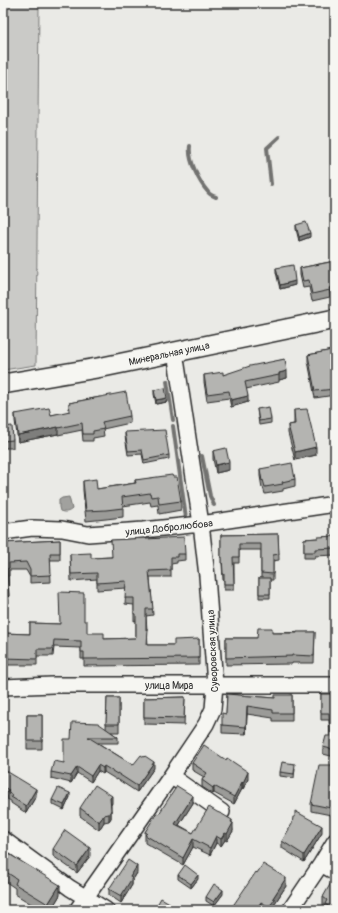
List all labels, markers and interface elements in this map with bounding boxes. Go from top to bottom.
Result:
street label: Минеральная улица [128,339,211,368]
street label: улица Добролюбова [124,517,214,539]
street label: Суворовская улица [205,609,221,692]
street label: улица Мира [144,680,193,692]

